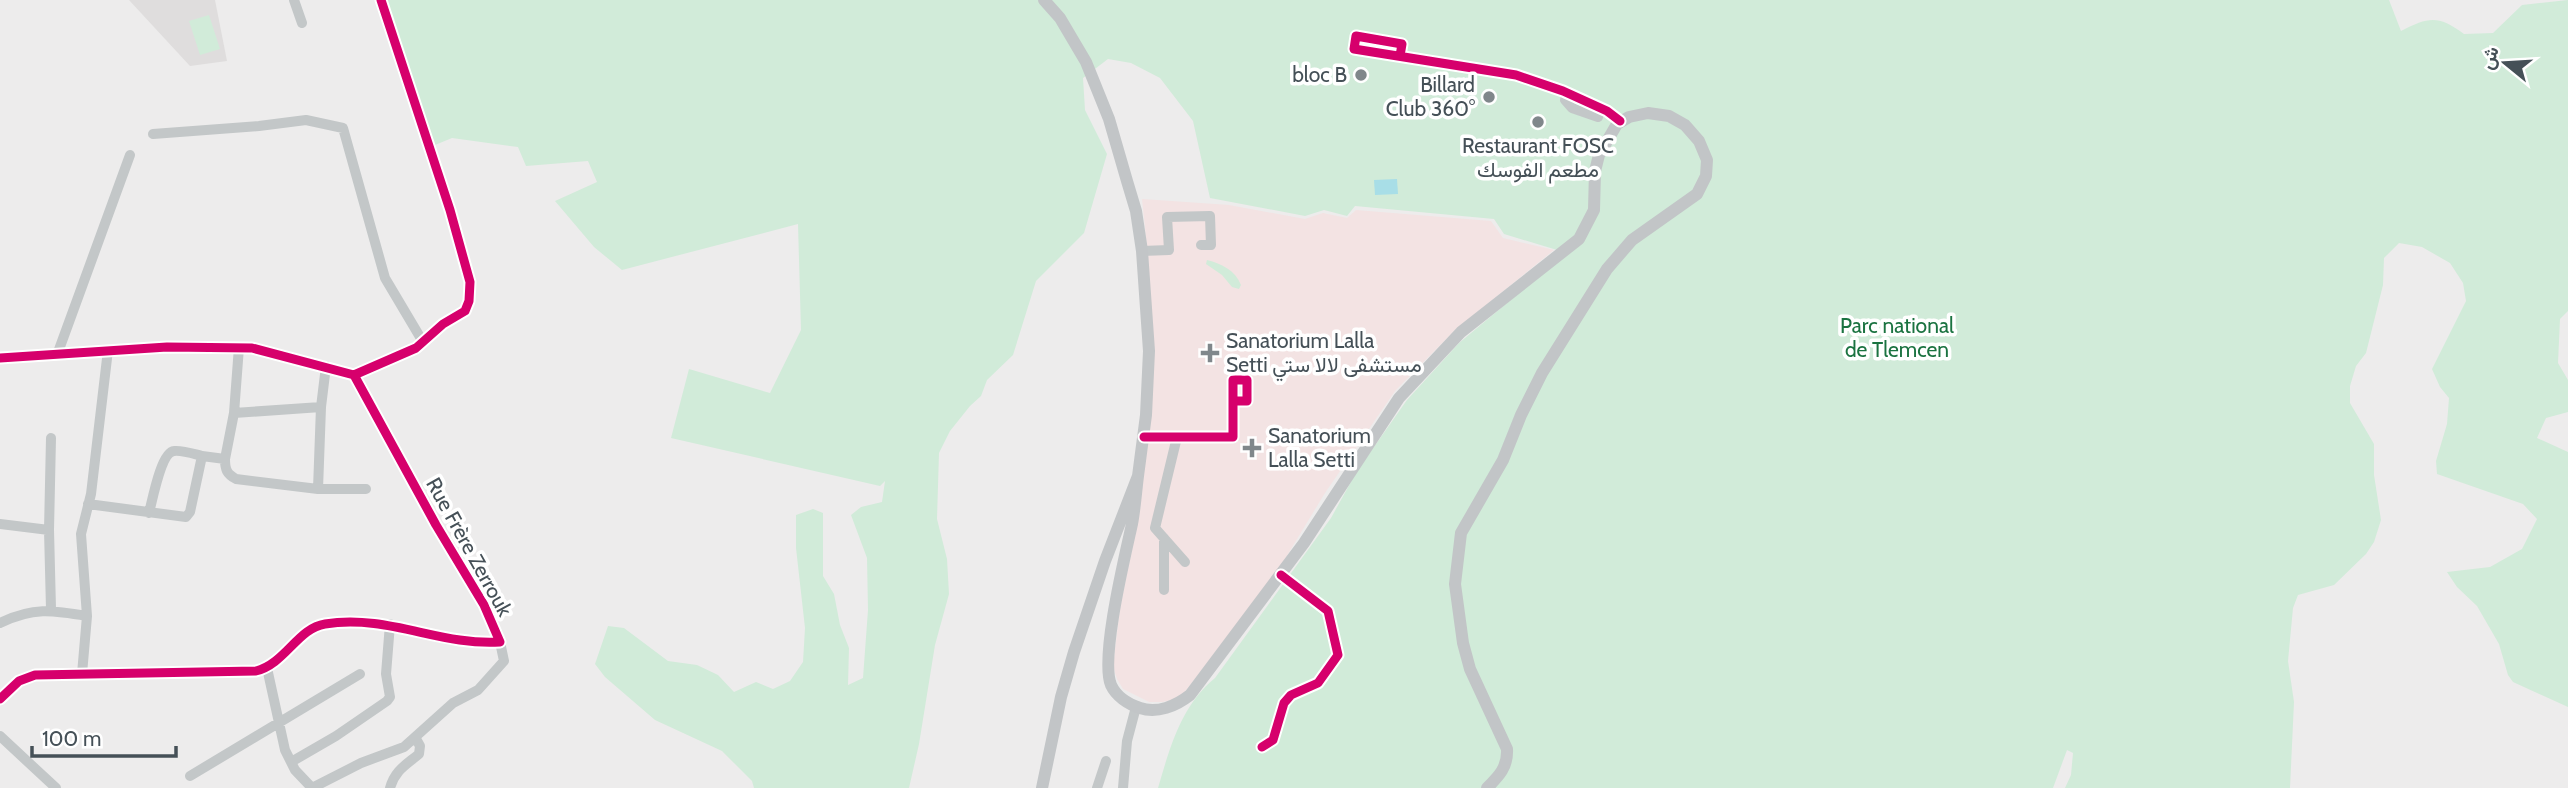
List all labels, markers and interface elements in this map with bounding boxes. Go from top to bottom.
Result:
north arrow [2470,28,2540,98]
text: ش [2475,43,2504,72]
place label: bloc B [1292,62,1347,87]
marker: bloc B [1353,67,1369,83]
place label: Billard Club 360° [1386,72,1475,121]
marker: Billard Club 360° [1481,89,1497,105]
marker: Restaurant FOSC مطعم الفوسك [1530,114,1546,130]
place label: Restaurant FOSC مطعم الفوسك [1462,133,1614,184]
park label: Parc national de Tlemcen [1840,313,1954,362]
place label: Sanatorium Lalla Setti مستشفى لالا ستي [1226,328,1422,382]
marker: Sanatorium Lalla Setti مستشفى لالا ستي [1200,343,1220,363]
place label: Sanatorium Lalla Setti [1268,423,1371,472]
marker: Sanatorium Lalla Setti [1242,438,1262,458]
street label: Rue Frère Zerrouk [421,473,518,621]
scale bar [32,714,175,758]
text: 100 m [42,726,101,751]

